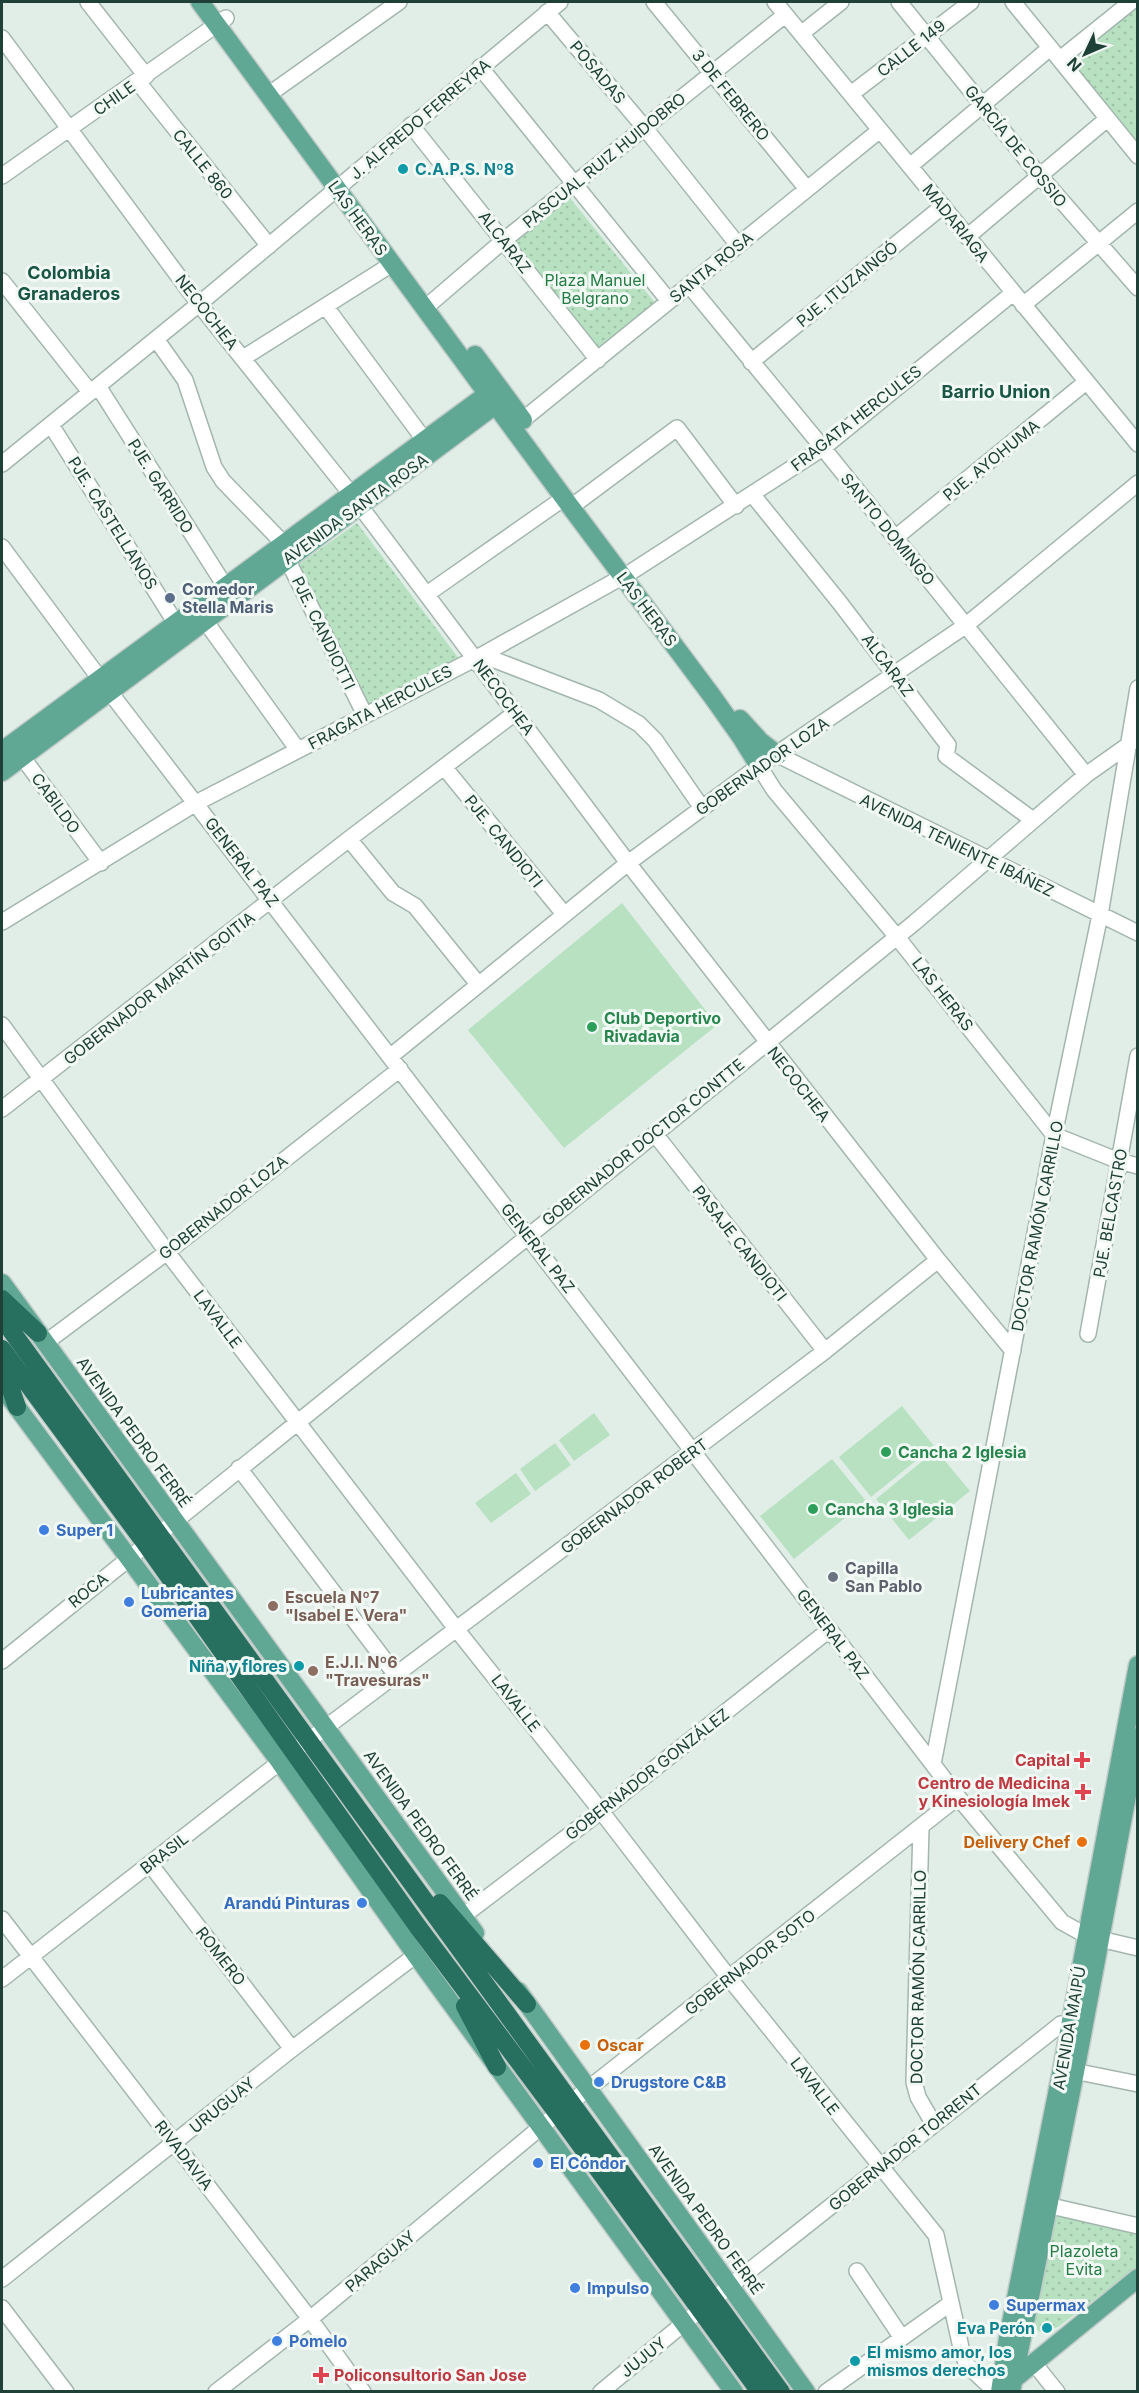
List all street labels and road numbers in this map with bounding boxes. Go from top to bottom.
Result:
street label: CALLE 149 [873,15,949,81]
street label: POSADAS [566,36,630,108]
street label: 3 DE FEBRERO [688,45,774,145]
street label: J. ALFREDO FERREYRA [346,54,494,184]
street label: CHILE [89,76,139,120]
street label: GARCÍA DE COSSIO [961,81,1071,211]
street label: PASCUAL RUIZ HUIDOBRO [518,88,690,232]
street label: CALLE 860 [169,125,237,203]
street label: LAS HERAS [324,177,392,259]
street label: MADARIAGA [918,180,994,266]
street label: ALCARAZ [475,207,535,277]
street label: SANTA ROSA [665,227,757,307]
street label: PJE. ITUZAINGÓ [792,237,902,331]
street label: NECOCHEA [171,270,243,354]
street label: FRAGATA HERCULES [787,361,925,475]
street label: PJE. AYOHUMA [939,415,1043,505]
street label: PJE. GARRIDO [124,435,198,537]
street label: AVENIDA SANTA ROSA [278,449,432,569]
street label: PJE. CASTELLANOS [64,453,162,593]
street label: SANTO DOMINGO [837,469,939,589]
street label: LAS HERAS [613,568,681,650]
street label: PJE. CANDIOTTI [288,573,360,693]
street label: ALCARAZ [858,630,918,700]
street label: NECOCHEA [469,655,539,739]
street label: FRAGATA HERCULES [305,661,455,753]
street label: GOBERNADOR LOZA [691,712,833,820]
street label: CABILDO [27,769,85,837]
street label: AVENIDA TENIENTE IBÁÑEZ [857,789,1057,901]
street label: PJE. CANDIOTI [461,791,547,891]
street label: GENERAL PAZ [201,813,283,911]
street label: GOBERNADOR MARTÍN GOITIA [59,907,259,1069]
street label: LAS HERAS [908,953,978,1035]
street label: NECOCHEA [763,1042,835,1126]
street label: GOBERNADOR DOCTOR CONTTE [538,1054,748,1230]
street label: DOCTOR RAMÓN CARRILLO [1007,1119,1067,1333]
street label: PJE. BELCASTRO [1089,1147,1131,1279]
street label: GOBERNADOR LOZA [155,1150,291,1264]
street label: PASAJE CANDIOTI [689,1181,791,1305]
street label: GENERAL PAZ [497,1199,579,1297]
street label: LAVALLE [190,1286,246,1352]
street label: AVENIDA PEDRO FERRÉ [73,1353,195,1511]
street label: GOBERNADOR ROBERT [556,1434,712,1558]
street label: ROCA [64,1568,112,1612]
street label: GENERAL PAZ [792,1585,874,1683]
street label: LAVALLE [487,1670,545,1736]
street label: GOBERNADOR GONZÁLEZ [561,1704,733,1844]
street label: AVENIDA PEDRO FERRÉ [360,1746,482,1904]
street label: BRASIL [136,1828,192,1878]
street label: DOCTOR RAMÓN CARRILLO [906,1870,930,2084]
street label: GOBERNADOR SOTO [681,1905,819,2019]
street label: ROMERO [192,1923,250,1989]
street label: AVENIDA MAIPÚ [1048,1965,1090,2091]
street label: LAVALLE [786,2053,844,2119]
street label: URUGUAY [185,2072,259,2137]
street label: GOBERNADOR TORRENT [825,2079,985,2215]
street label: RIVADAVIA [151,2116,217,2194]
street label: AVENIDA PEDRO FERRÉ [645,2140,767,2298]
street label: PARAGUAY [341,2226,419,2296]
street label: JUJUY [616,2332,670,2381]

